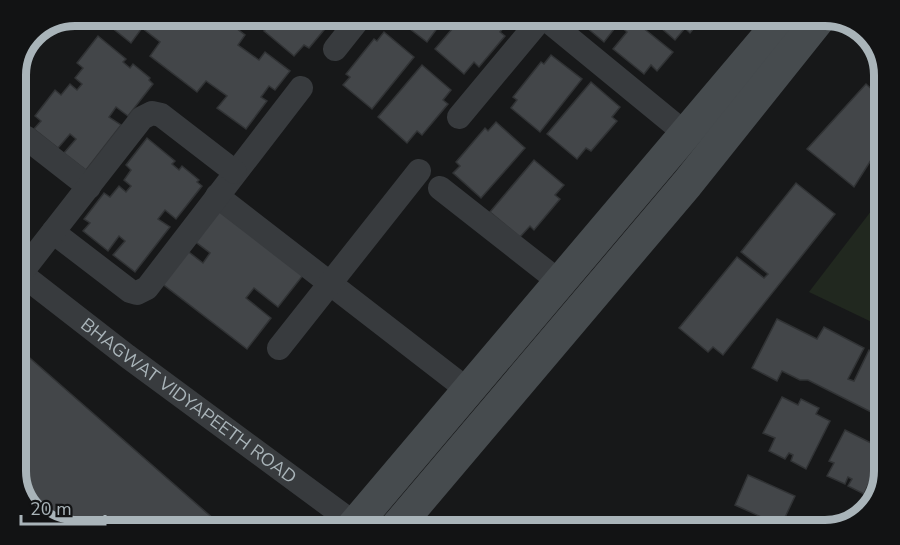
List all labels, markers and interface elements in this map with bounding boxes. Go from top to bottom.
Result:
street label: BHAGWAT VIDYAPEETH ROAD [76,312,301,489]
scale bar [21,488,105,526]
text: 20 m [30,497,72,521]

